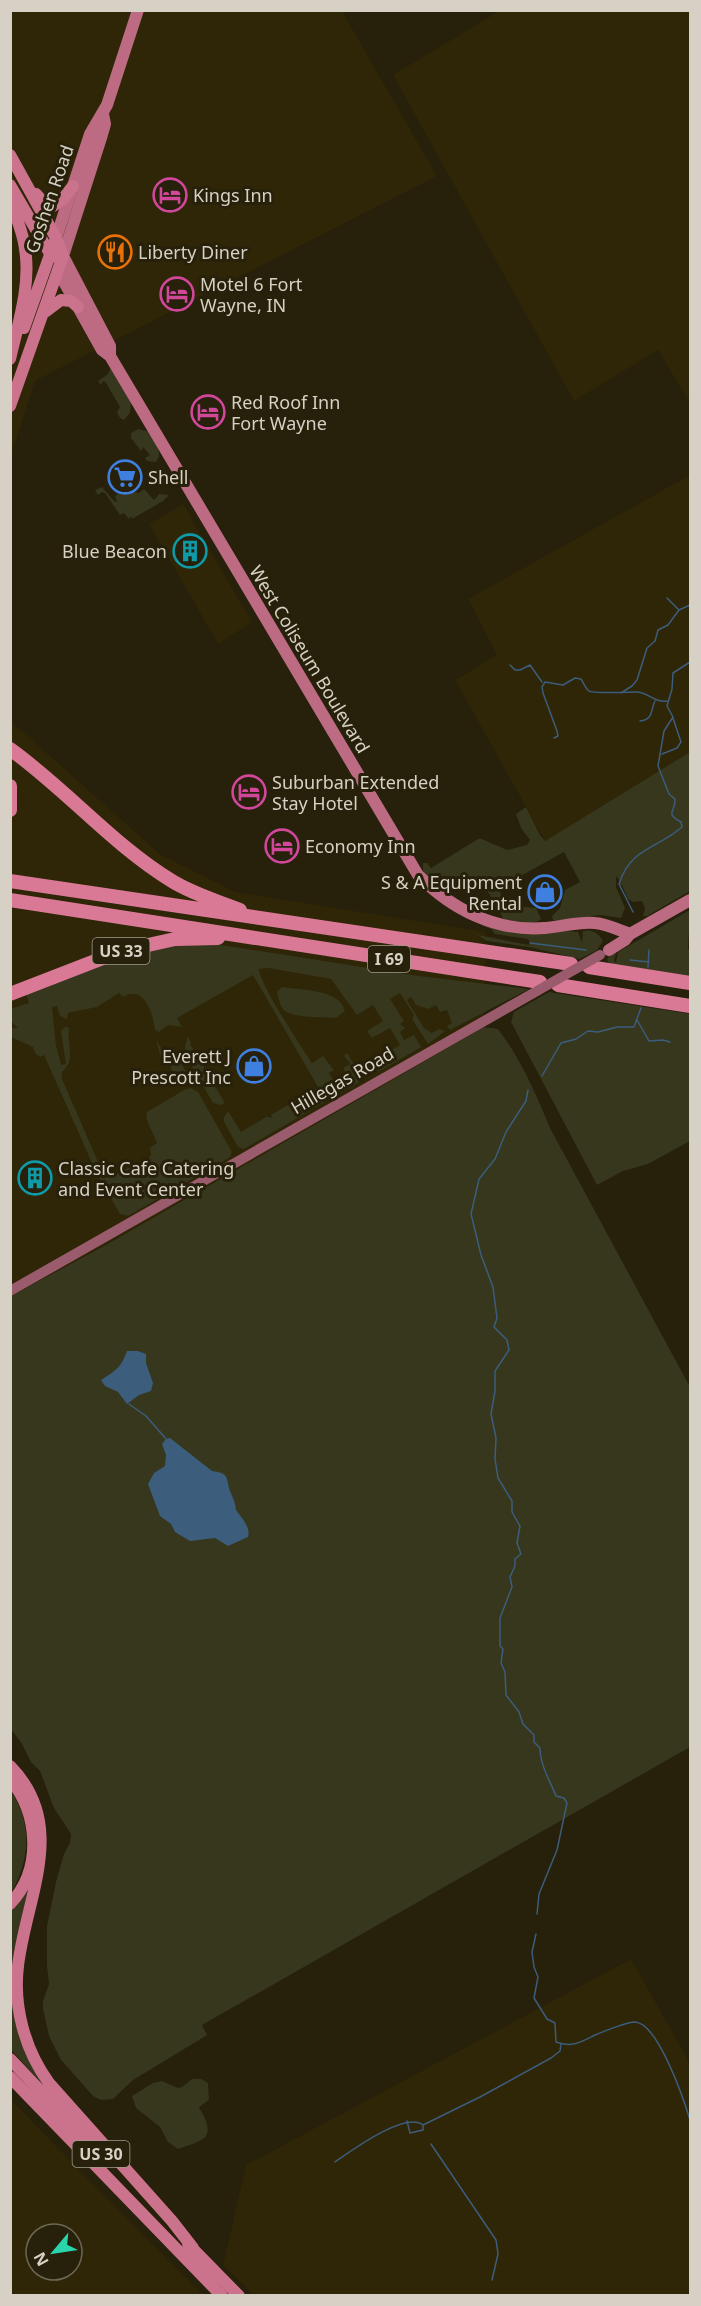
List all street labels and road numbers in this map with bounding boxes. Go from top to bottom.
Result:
street label: Goshen Road [19,142,79,256]
street label: West Coliseum Boulevard [244,561,376,757]
road number: US 33 [92,938,150,964]
road number: I 69 [368,946,410,972]
street label: Hillegas Road [286,1041,398,1119]
road number: US 30 [72,2141,130,2167]

